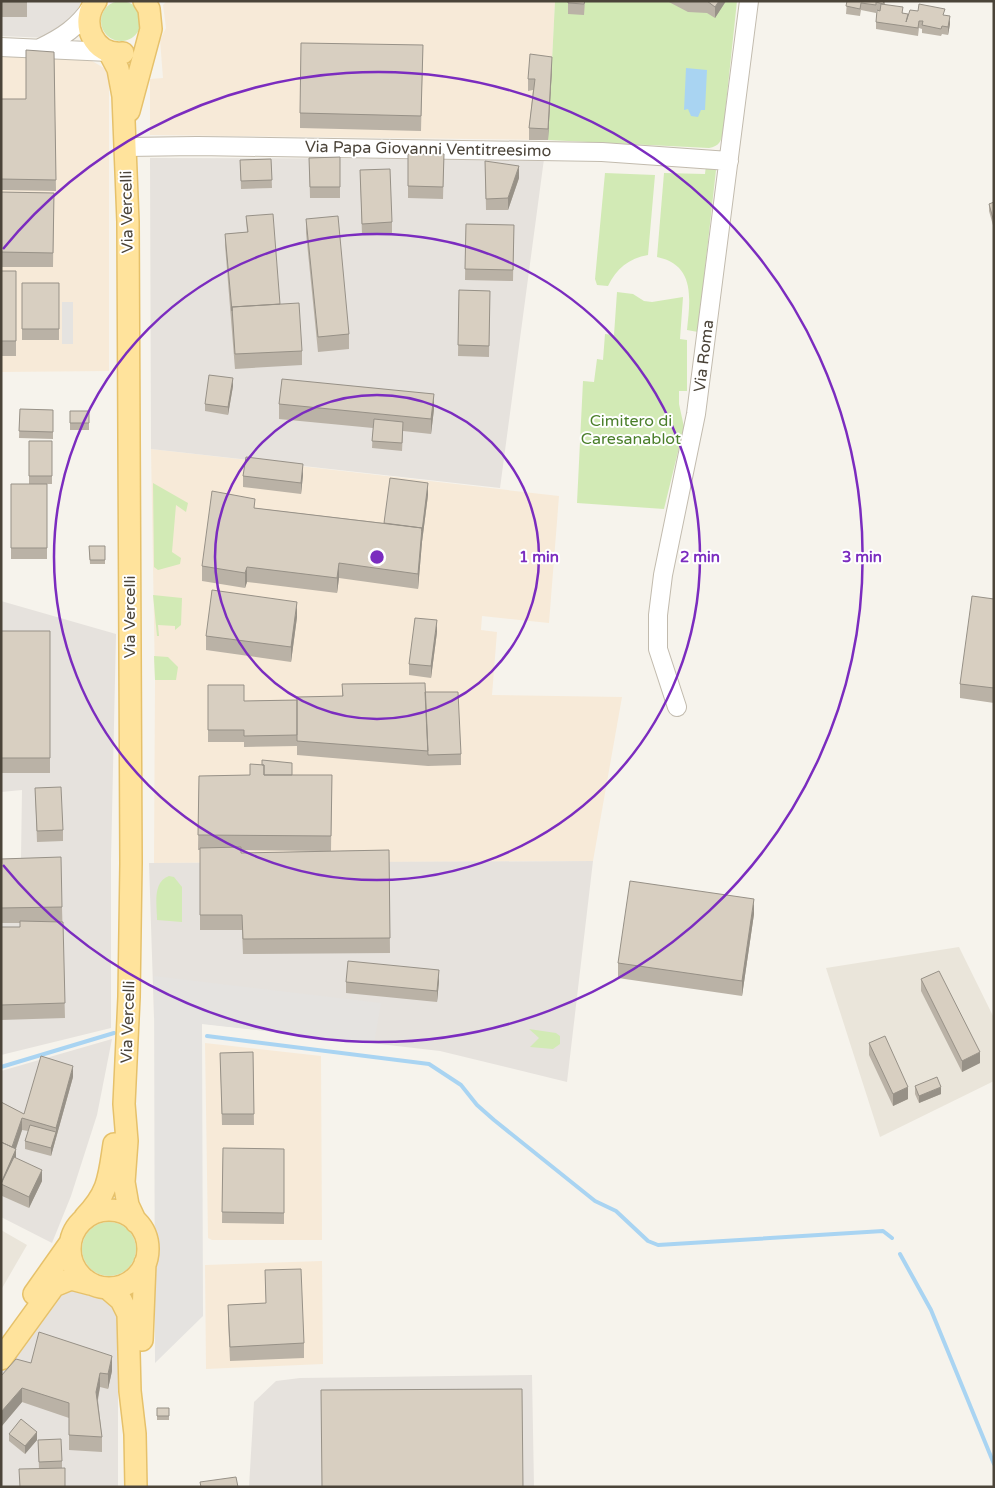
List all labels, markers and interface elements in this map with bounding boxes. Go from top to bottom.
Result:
street label: Via Papa Giovanni Ventitreesimo [305,137,551,161]
street label: Via Vercelli [116,170,138,254]
street label: Via Roma [690,319,718,393]
park label: Cimitero di Caresanablot [581,411,681,449]
centre of rings [368,548,386,566]
text: 1 min [519,548,559,566]
text: 2 min [680,548,720,566]
text: 3 min [842,548,882,566]
street label: Via Vercelli [120,576,140,658]
street label: Via Vercelli [117,980,139,1064]

